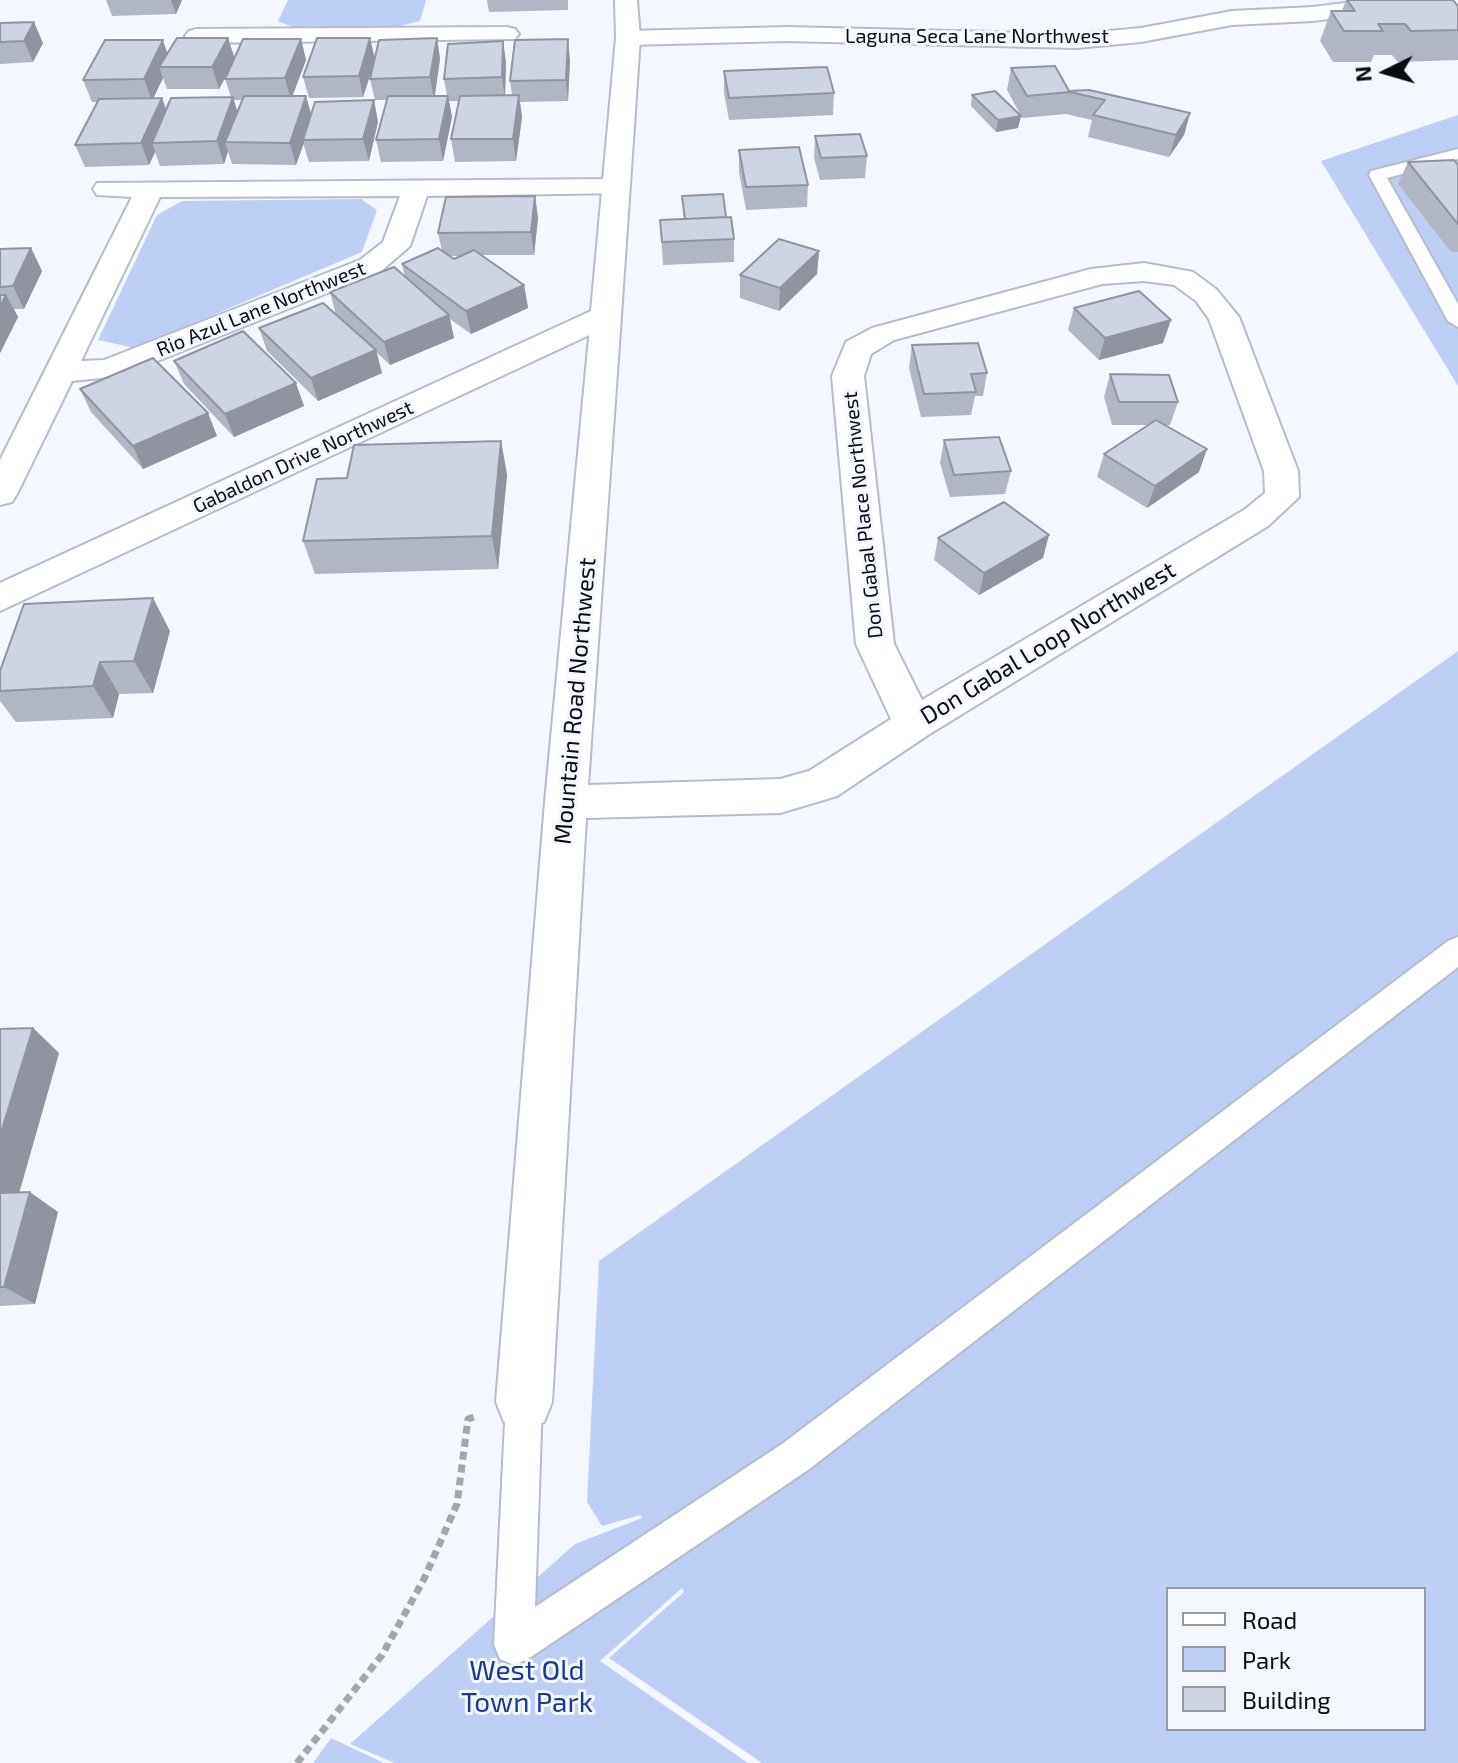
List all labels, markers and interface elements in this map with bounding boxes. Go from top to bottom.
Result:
street label: Laguna Seca Lane Northwest [845,24,1109,48]
north arrow [1346,32,1426,112]
text: N [1348,65,1376,83]
street label: Rio Azul Lane Northwest [153,256,369,362]
street label: Don Gabal Place Northwest [838,390,888,640]
street label: Gabaldon Drive Northwest [189,395,417,519]
street label: Don Gabal Loop Northwest [915,555,1181,731]
street label: Mountain Road Northwest [548,556,602,846]
legend [1166,1587,1426,1731]
text: Road [1242,1605,1297,1634]
text: Park [1242,1645,1291,1674]
park label: West Old Town Park [461,1654,593,1720]
text: Building [1242,1685,1331,1714]

